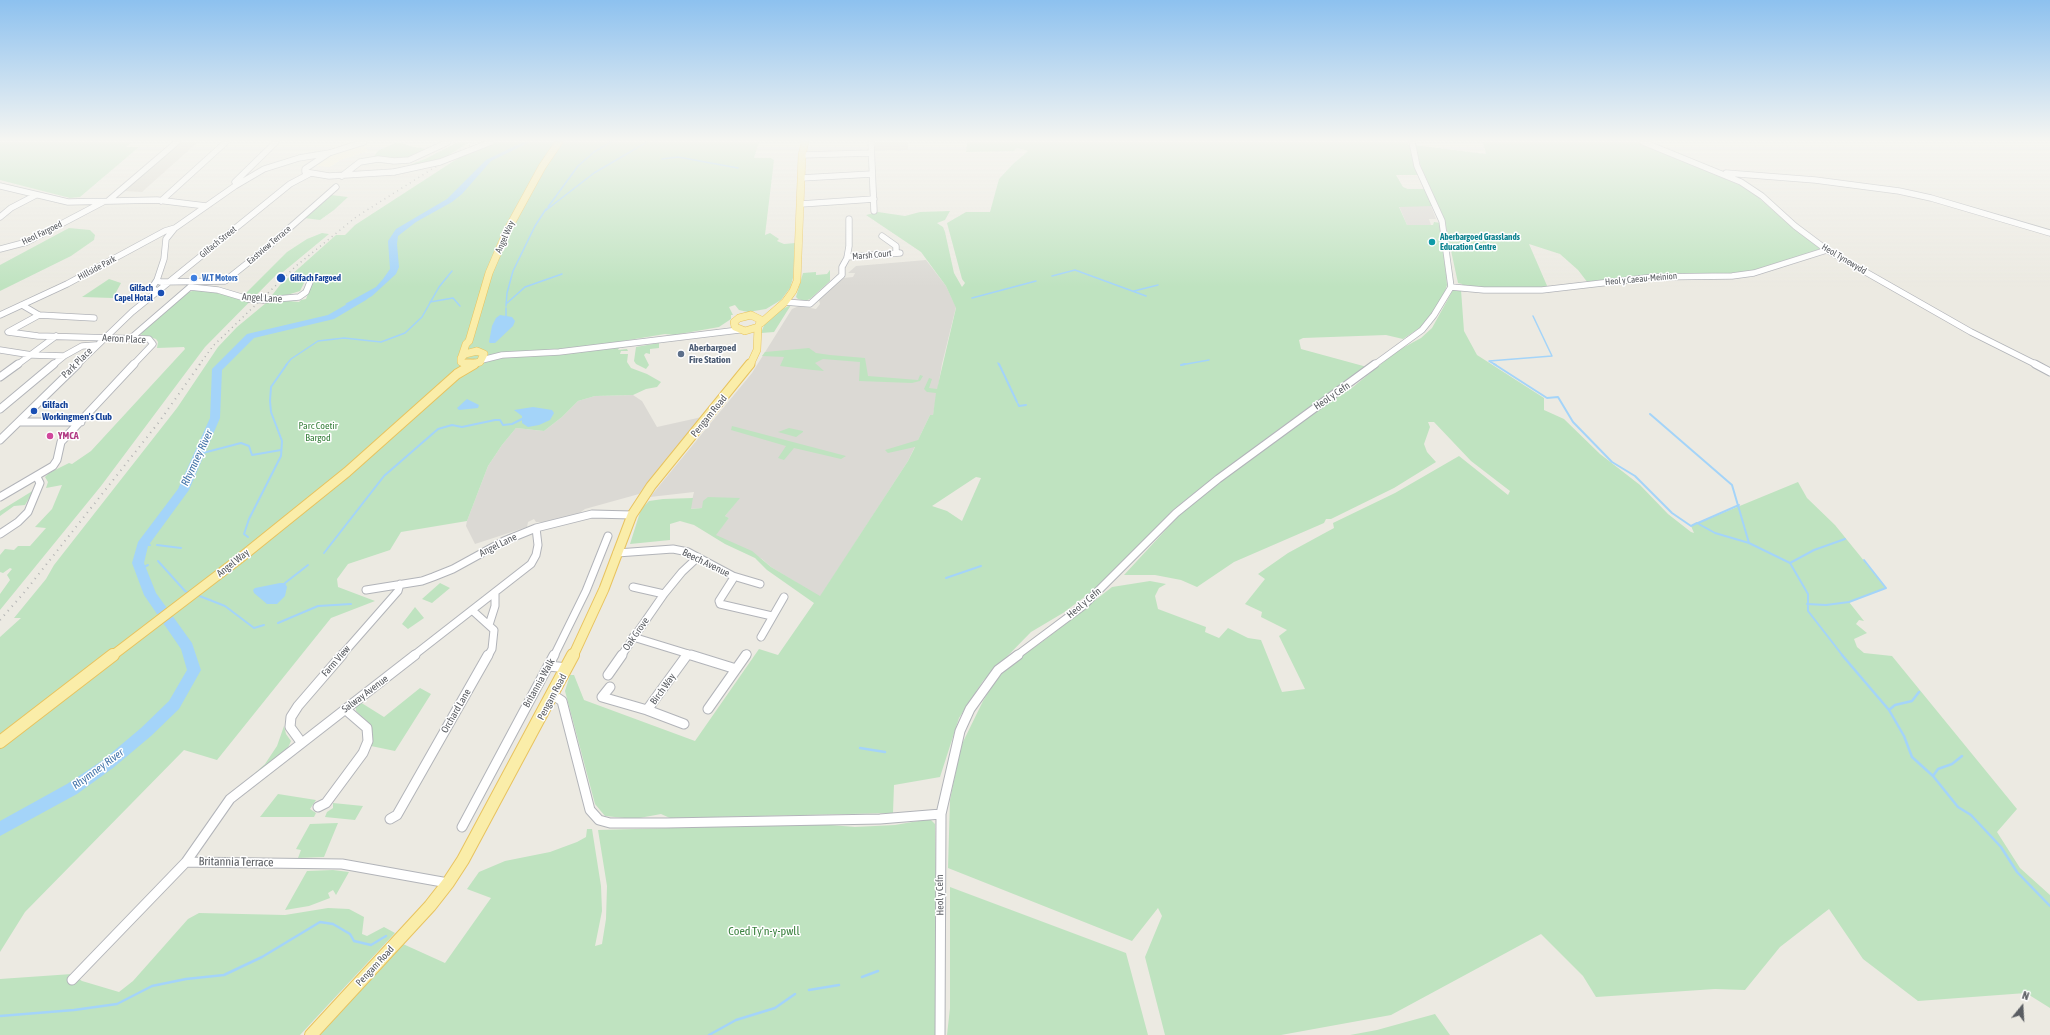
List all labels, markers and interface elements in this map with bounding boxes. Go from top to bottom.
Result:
street label: Heol Fargoed [20,219,64,247]
street label: Angel Way [493,219,517,255]
street label: Eastview Terrace [245,223,293,267]
street label: Gilfach Street [197,224,239,260]
place label: Aberbargoed Grasslands Education Centre [1440,232,1520,253]
marker: Aberbargoed Grasslands Education Centre [1427,237,1437,247]
street label: Heol Tynewydd [1820,241,1868,277]
street label: Marsh Court [852,248,892,262]
street label: Hillside Park [76,253,118,283]
street label: Heol y Caeau-Meinion [1604,270,1678,288]
marker: Gilfach Fargoed [275,272,287,284]
marker: W.T Motors [189,273,199,283]
place label: W.T Motors [202,273,238,283]
place label: Gilfach Fargoed [290,273,341,283]
place label: Gilfach Capel Hotal [114,283,153,304]
marker: Gilfach Capel Hotal [156,288,166,298]
street label: Angel Lane [242,291,282,305]
street label: Aeron Place [102,332,146,346]
place label: Aberbargoed Fire Station [689,342,736,366]
street label: Park Place [59,345,95,381]
marker: Aberbargoed Fire Station [676,349,686,359]
street label: Heol y Cefn [1312,380,1352,412]
street label: Pengam Road [688,393,730,439]
place label: Gilfach Workingmen's Club [42,399,112,422]
marker: Gilfach Workingmen's Club [29,406,39,416]
park label: Parc Coetir Bargod [298,420,338,444]
water label: Rhymney River [178,428,216,488]
place label: YMCA [58,430,79,442]
marker: YMCA [45,431,55,441]
street label: Angel Lane [477,531,519,559]
street label: Beech Avenue [680,546,732,580]
street label: Angel Way [214,547,252,579]
street label: Heol y Cefn [1064,585,1104,621]
street label: Oak Grove [620,615,652,653]
street label: Farm View [319,643,353,679]
street label: Britannia Walk [521,656,557,710]
street label: Birch Way [648,671,678,707]
street label: Pengam Road [535,672,569,722]
street label: Salway Avenue [339,673,391,715]
street label: Orchard Lane [439,687,473,735]
water label: Rhymney River [70,746,126,792]
street label: Britannia Terrace [198,854,274,870]
street label: Heol y Cefn [934,874,946,916]
park label: Coed Ty'n-y-pwll [728,924,800,938]
street label: Pengam Road [353,943,397,989]
north arrow [2002,987,2042,1027]
text: N [2021,989,2031,1002]

